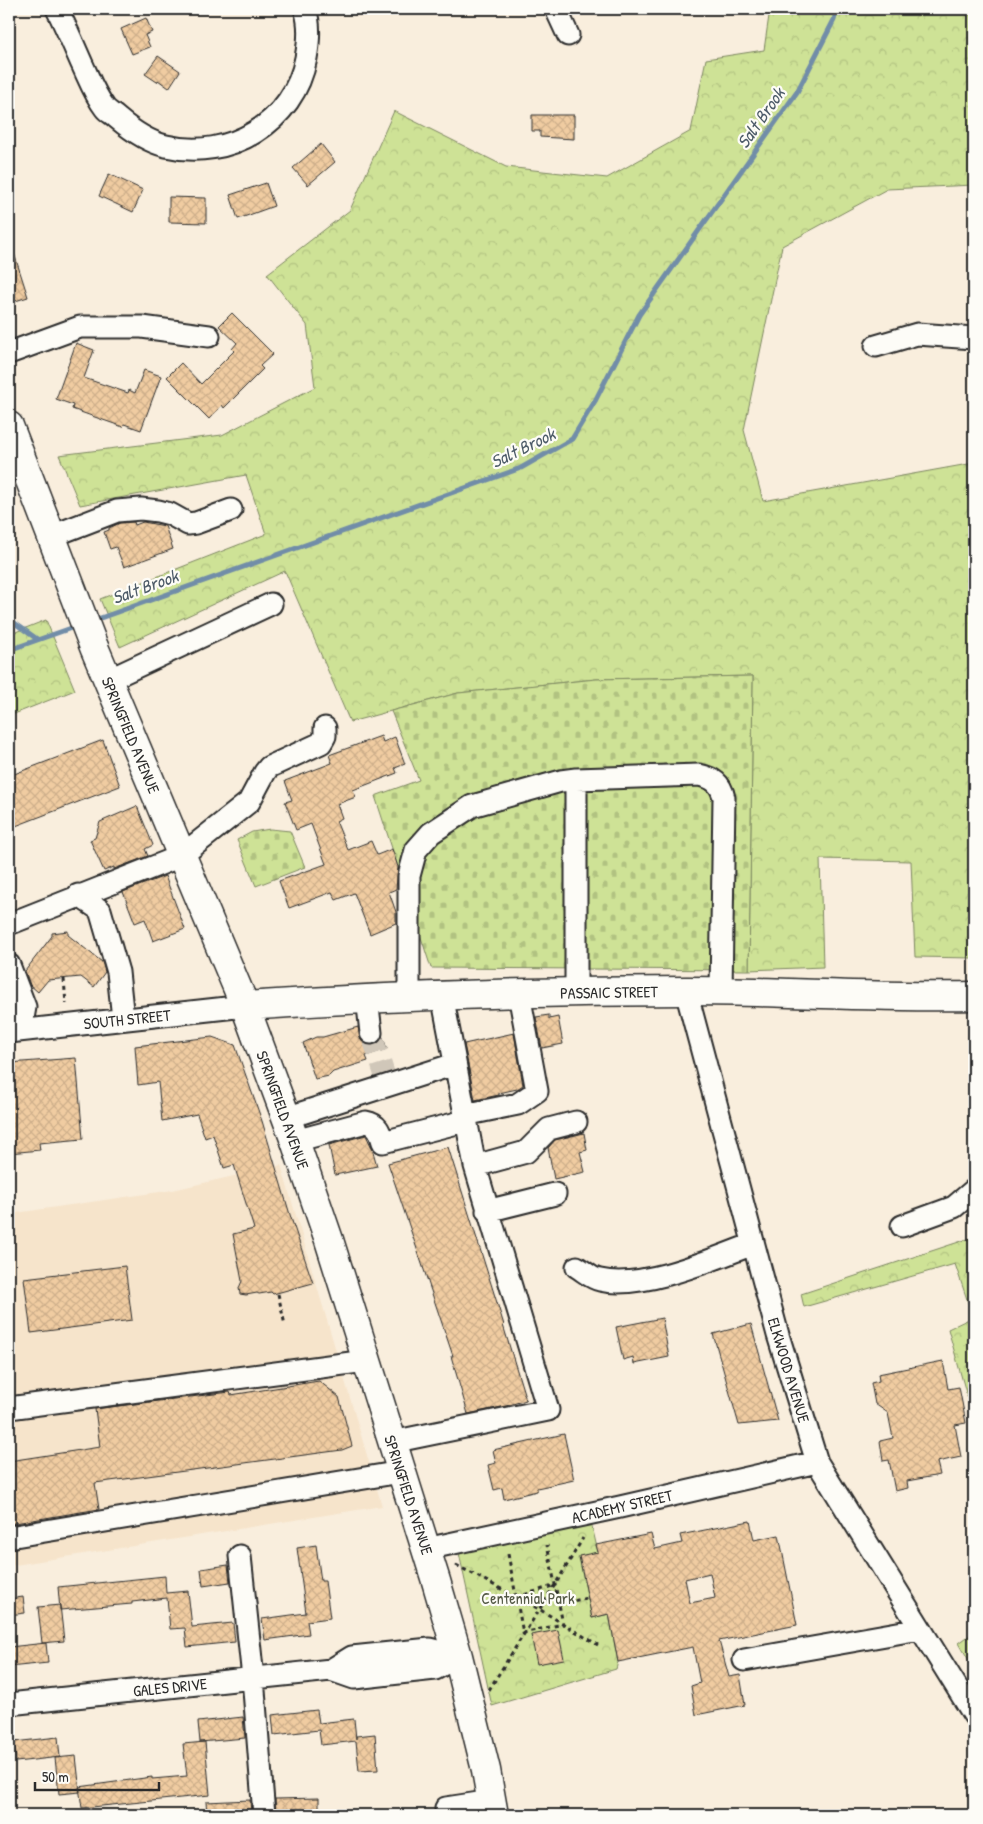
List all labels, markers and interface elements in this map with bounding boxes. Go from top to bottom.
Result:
water label: Salt Brook [731,81,791,153]
water label: Salt Brook [487,421,560,474]
water label: Salt Brook [108,563,183,610]
street label: SPRINGFIELD AVENUE [97,673,165,797]
street label: PASSAIC STREET [560,980,659,1004]
street label: SOUTH STREET [82,1003,172,1035]
street label: SPRINGFIELD AVENUE [251,1048,315,1172]
street label: ELKWOOD AVENUE [763,1315,815,1425]
street label: SPRINGFIELD AVENUE [379,1432,439,1558]
street label: ACADEMY STREET [569,1484,675,1528]
park label: Centennial Park [481,1587,575,1609]
street label: GALES DRIVE [132,1672,208,1702]
scale bar [35,1759,159,1791]
text: 50 m [42,1766,69,1787]

